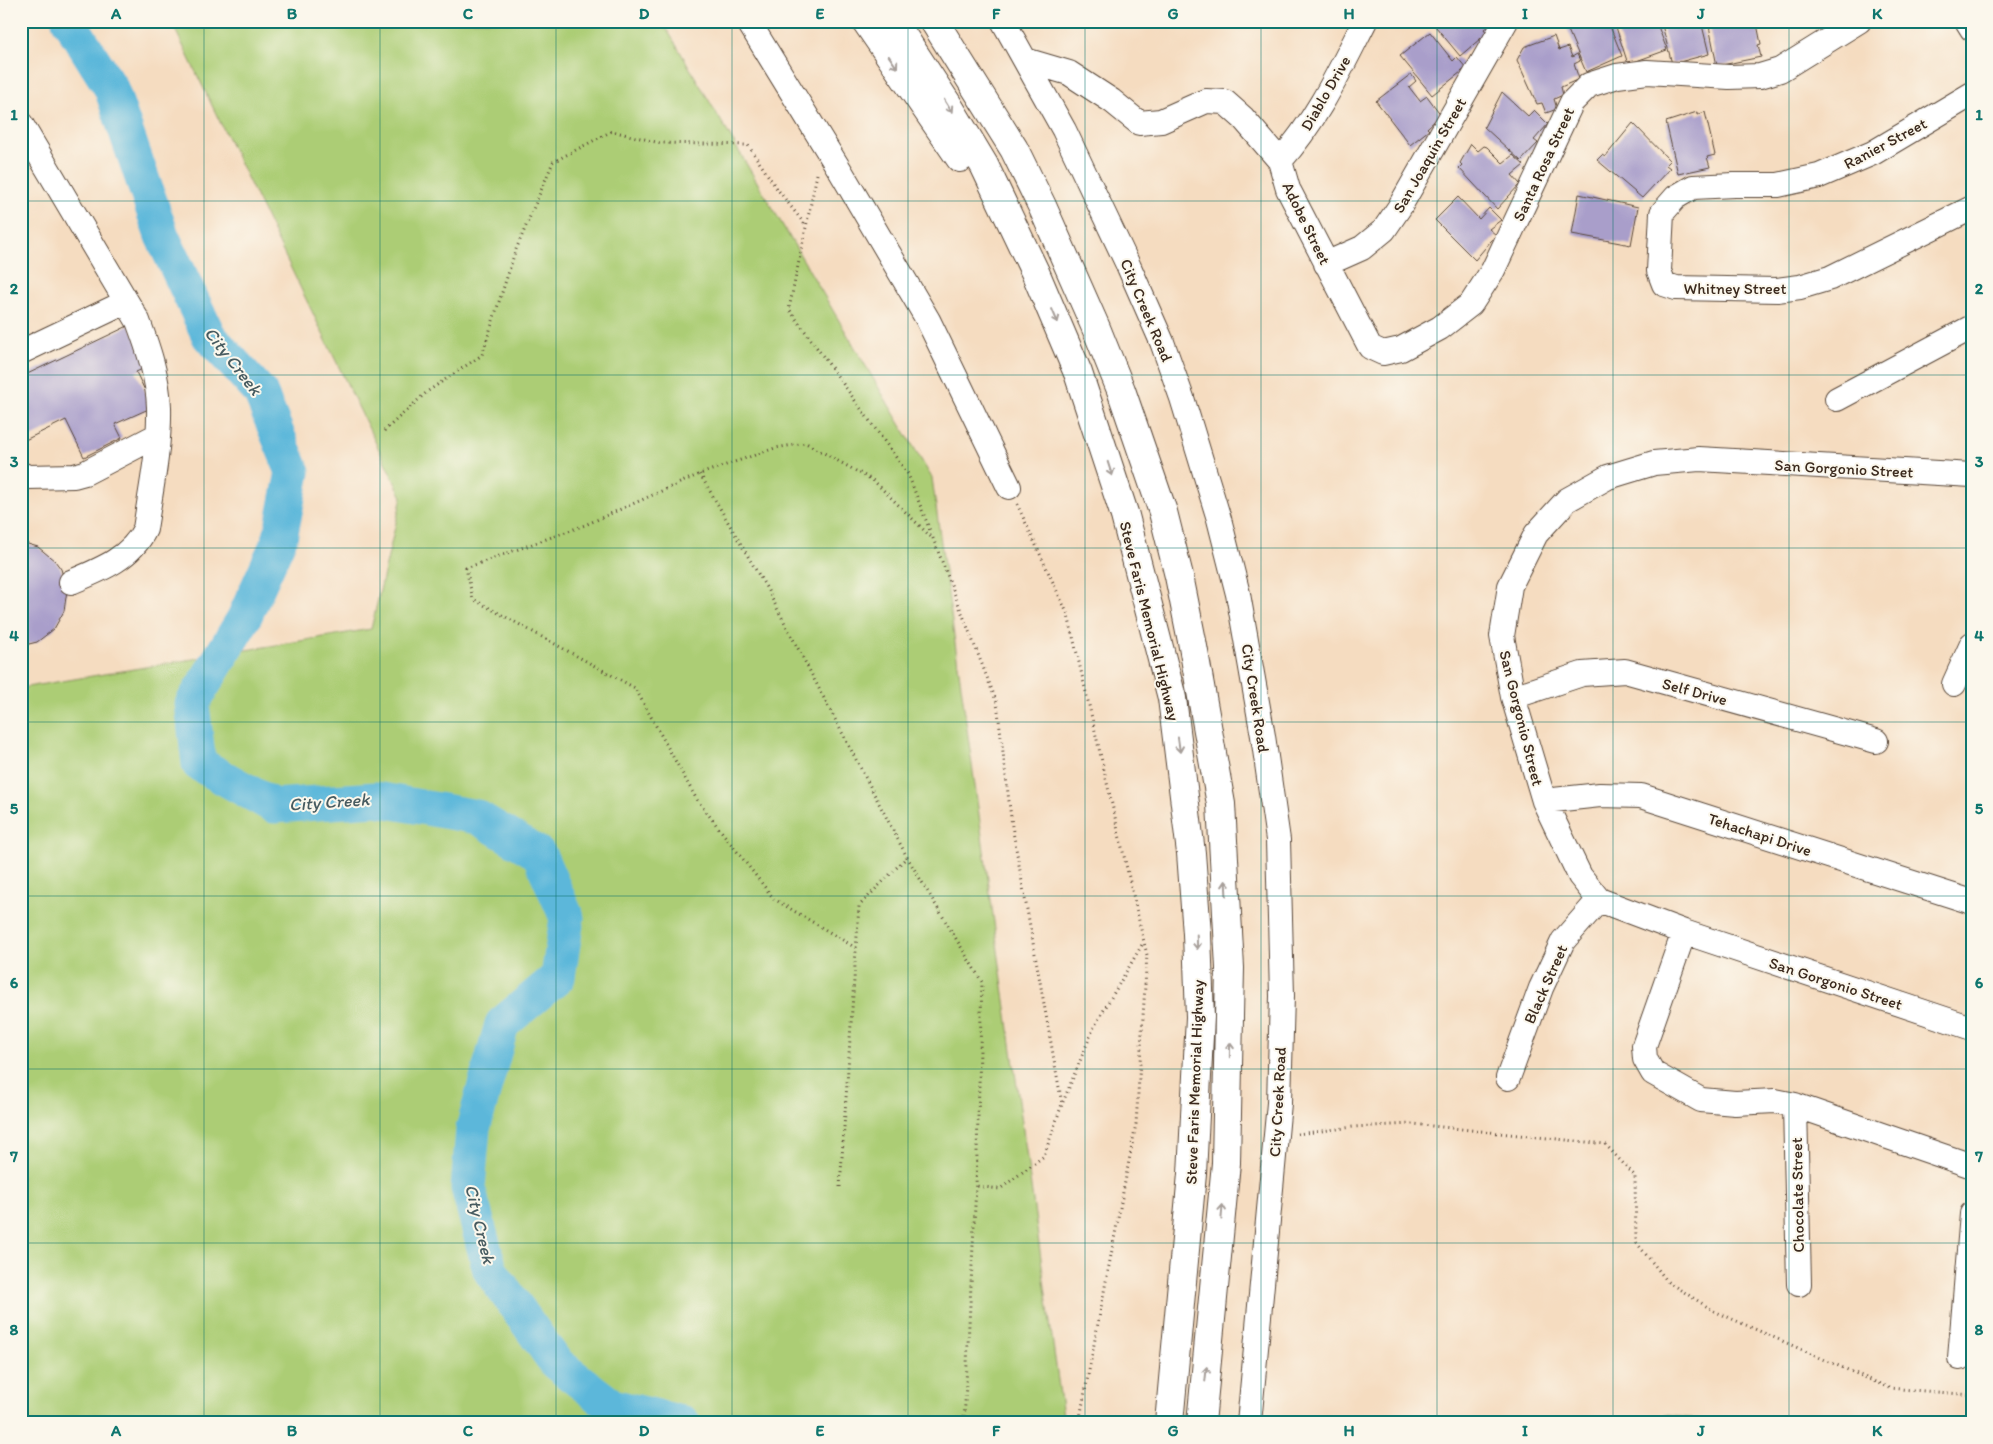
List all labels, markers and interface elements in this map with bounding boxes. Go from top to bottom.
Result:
text: A [110,4,122,23]
text: B [287,4,298,23]
text: C [463,4,474,23]
text: D [639,4,650,23]
text: E [816,4,825,23]
text: F [992,4,1001,23]
text: G [1167,4,1179,23]
text: H [1343,4,1355,23]
text: I [1522,4,1528,23]
text: J [1696,4,1705,23]
text: K [1872,4,1883,23]
street label: Diablo Drive [1296,52,1354,134]
one-way arrow [888,55,898,69]
street label: San Joaquin Street [1389,94,1470,216]
one-way arrow [944,99,954,113]
street label: Santa Rosa Street [1509,104,1578,224]
text: 1 [10,105,18,124]
text: 1 [1975,105,1983,124]
street label: Ranier Street [1841,114,1930,173]
street label: Adobe Street [1278,179,1335,268]
street label: City Creek Road [1116,256,1177,365]
text: 2 [10,279,19,298]
street label: Whitney Street [1684,279,1786,298]
text: 2 [1975,279,1984,298]
one-way arrow [1050,308,1060,323]
water label: City Creek [199,322,268,401]
text: 3 [10,452,19,471]
text: 3 [1975,452,1984,471]
street label: San Gorgonio Street [1774,455,1914,482]
one-way arrow [1106,461,1115,476]
street label: Steve Faris Memorial Highway [1116,519,1184,723]
text: 4 [9,626,19,645]
text: 4 [1974,626,1984,645]
street label: City Creek Road [1238,642,1274,754]
street label: San Gorgonio Street [1495,648,1548,788]
street label: Self Drive [1660,674,1730,709]
one-way arrow [1174,737,1184,753]
water label: City Creek [288,788,372,816]
text: 5 [10,799,19,818]
text: 5 [1975,799,1984,818]
street label: Tehachapi Drive [1706,809,1814,860]
one-way arrow [1221,880,1230,896]
one-way arrow [1193,933,1202,949]
street label: Black Street [1520,942,1571,1027]
street label: San Gorgonio Street [1767,953,1905,1014]
text: 6 [10,973,19,992]
text: 6 [1975,973,1984,992]
street label: Steve Faris Memorial Highway [1181,979,1208,1185]
one-way arrow [1225,1043,1234,1059]
street label: City Creek Road [1265,1046,1290,1157]
street label: Chocolate Street [1787,1137,1808,1253]
text: 7 [9,1147,18,1166]
text: 7 [1974,1147,1983,1166]
water label: City Creek [460,1182,500,1267]
one-way arrow [1217,1205,1227,1221]
text: 8 [10,1320,19,1339]
text: 8 [1975,1320,1984,1339]
one-way arrow [1201,1367,1211,1383]
text: A [110,1421,122,1440]
text: B [287,1421,298,1440]
text: C [463,1421,474,1440]
text: D [639,1421,650,1440]
text: E [816,1421,825,1440]
text: F [992,1421,1001,1440]
text: G [1167,1421,1179,1440]
text: H [1343,1421,1355,1440]
text: I [1522,1421,1528,1440]
text: J [1696,1421,1705,1440]
text: K [1872,1421,1883,1440]

